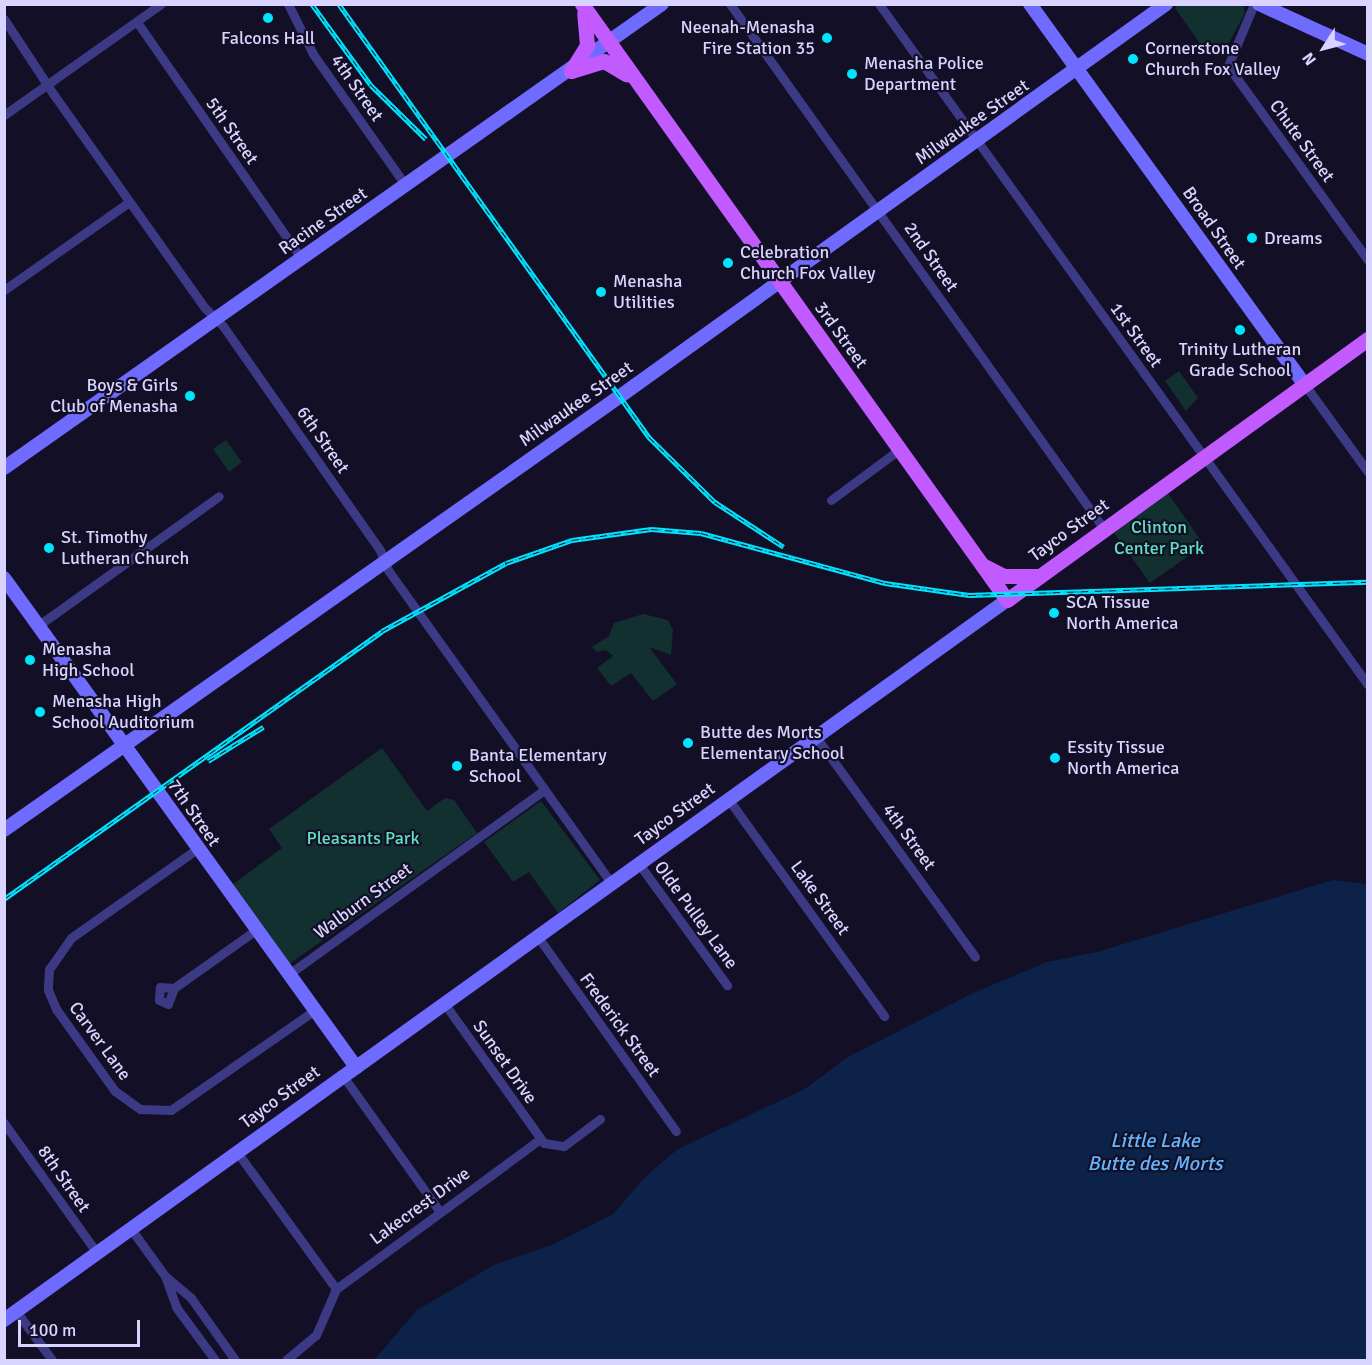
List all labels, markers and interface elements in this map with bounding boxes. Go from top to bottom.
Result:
marker: Falcons Hall [261,11,275,25]
place label: Neenah-Menasha Fire Station 35 [680,17,815,60]
north arrow [1294,18,1354,78]
place label: Falcons Hall [221,27,315,49]
marker: Neenah-Menasha Fire Station 35 [820,31,834,45]
place label: Cornerstone Church Fox Valley [1145,38,1280,80]
text: N [1298,48,1321,69]
street label: 4th Street [326,50,388,126]
marker: Cornerstone Church Fox Valley [1126,52,1140,66]
place label: Menasha Police Department [864,53,984,96]
marker: Menasha Police Department [845,67,859,81]
street label: Milwaukee Street [911,75,1033,169]
street label: 5th Street [201,93,263,169]
street label: Chute Street [1265,96,1339,186]
street label: Racine Street [275,183,371,259]
street label: Broad Street [1178,183,1250,273]
street label: 2nd Street [899,218,963,296]
place label: Dreams [1264,227,1322,249]
marker: Dreams [1245,231,1259,245]
place label: Celebration Church Fox Valley [740,242,875,284]
marker: Celebration Church Fox Valley [721,256,735,270]
place label: Menasha Utilities [613,271,682,314]
marker: Menasha Utilities [594,285,608,299]
street label: 3rd Street [810,298,872,372]
street label: 1st Street [1105,298,1167,372]
marker: Trinity Lutheran Grade School [1233,323,1247,337]
place label: Trinity Lutheran Grade School [1179,339,1301,382]
street label: Milwaukee Street [515,357,637,451]
place label: Boys & Girls Club of Menasha [50,375,178,418]
marker: Boys & Girls Club of Menasha [183,389,197,403]
street label: 6th Street [292,402,354,478]
street label: Tayco Street [1025,494,1113,566]
park label: Clinton Center Park [1114,517,1204,560]
place label: St. Timothy Lutheran Church [61,527,189,570]
marker: St. Timothy Lutheran Church [42,541,56,555]
place label: SCA Tissue North America [1066,592,1178,634]
marker: SCA Tissue North America [1047,606,1061,620]
place label: Menasha High School [42,639,135,682]
marker: Menasha High School [23,653,37,667]
place label: Menasha High School Auditorium [52,691,195,734]
marker: Menasha High School Auditorium [33,705,47,719]
place label: Butte des Morts Elementary School [700,722,845,764]
marker: Butte des Morts Elementary School [681,736,695,750]
place label: Essity Tissue North America [1067,737,1179,780]
place label: Banta Elementary School [469,745,607,788]
marker: Essity Tissue North America [1048,751,1062,765]
marker: Banta Elementary School [450,759,464,773]
street label: 7th Street [163,775,225,851]
street label: Tayco Street [631,778,719,850]
street label: 4th Street [878,800,940,874]
park label: Pleasants Park [306,827,420,849]
street label: Olde Pulley Lane [650,857,742,973]
street label: Lake Street [786,857,854,939]
street label: Walburn Street [310,858,416,944]
street label: Frederick Street [575,969,665,1081]
street label: Carver Lane [64,998,136,1084]
street label: Sunset Drive [468,1016,542,1108]
street label: Tayco Street [236,1061,324,1133]
water label: Little Lake Butte des Morts [1087,1129,1223,1176]
street label: 8th Street [33,1141,95,1217]
street label: Lakecrest Drive [366,1163,474,1249]
scale bar [21,1308,142,1346]
text: 100 m [29,1319,76,1341]

